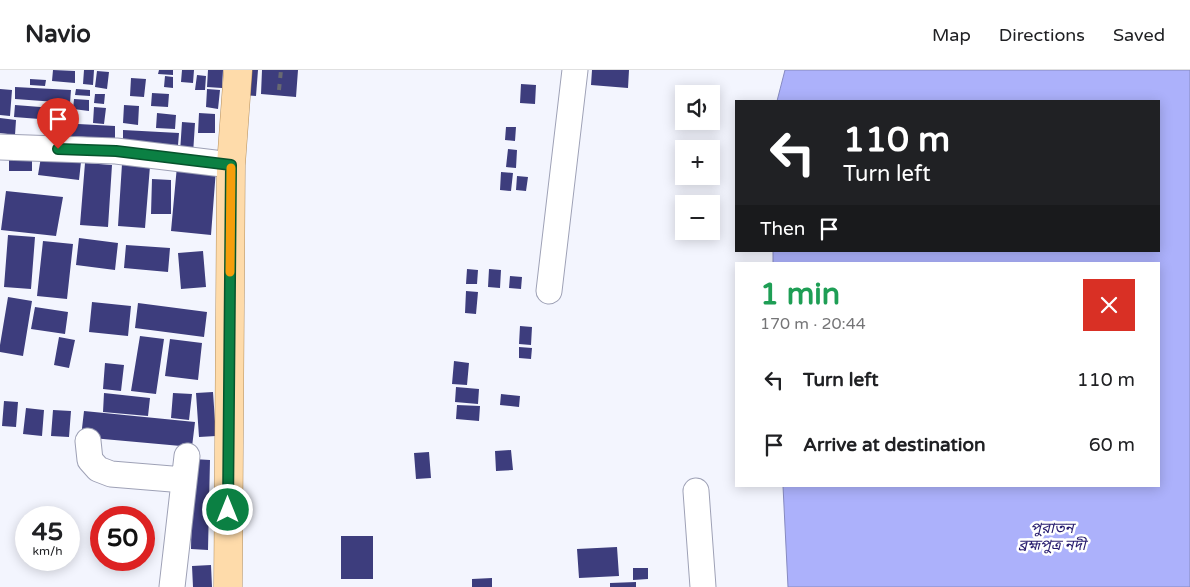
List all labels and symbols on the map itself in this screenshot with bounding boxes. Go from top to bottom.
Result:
pin [37,98,79,149]
position arrow [201,483,253,535]
speed limit sign: 50 [90,506,155,571]
water label: পুরাতন ব্রহ্মপুত্র নদী [1018,519,1089,554]

